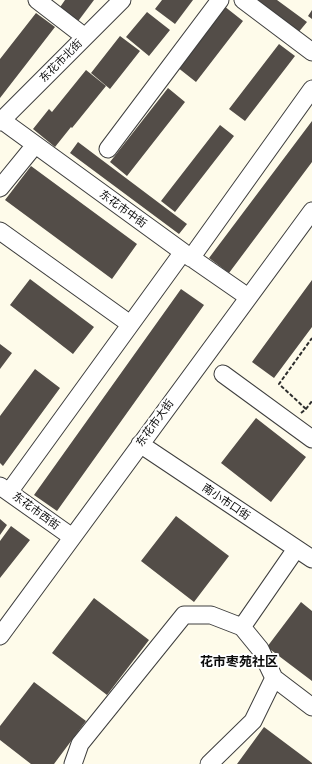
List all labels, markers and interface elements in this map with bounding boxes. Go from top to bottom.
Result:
street label: 东花市北街 [37,37,85,85]
street label: 东花市中街 [97,187,149,231]
street label: 东花市大街 [133,397,177,449]
street label: 南小市口街 [200,481,252,523]
street label: 东花市西街 [10,489,62,533]
district label: 花市枣苑社区 [200,654,278,670]

